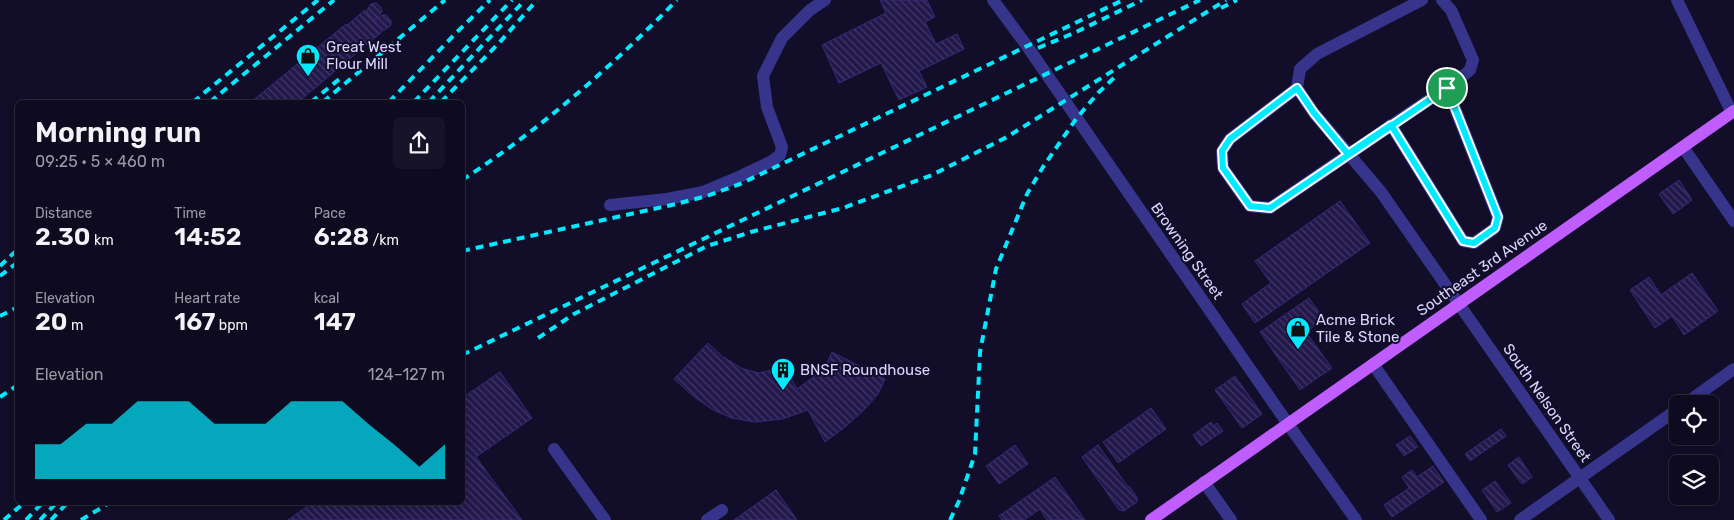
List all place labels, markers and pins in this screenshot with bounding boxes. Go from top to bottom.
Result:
place label: Great West Flour Mill [326,38,401,73]
shop icon: Great West Flour Mill [295,43,321,77]
pin [1426,67,1468,109]
place label: Acme Brick Tile & Stone [1316,311,1399,346]
shop icon: Acme Brick Tile & Stone [1285,316,1311,350]
building icon: BNSF Roundhouse [770,357,796,391]
place label: BNSF Roundhouse [800,361,930,379]

